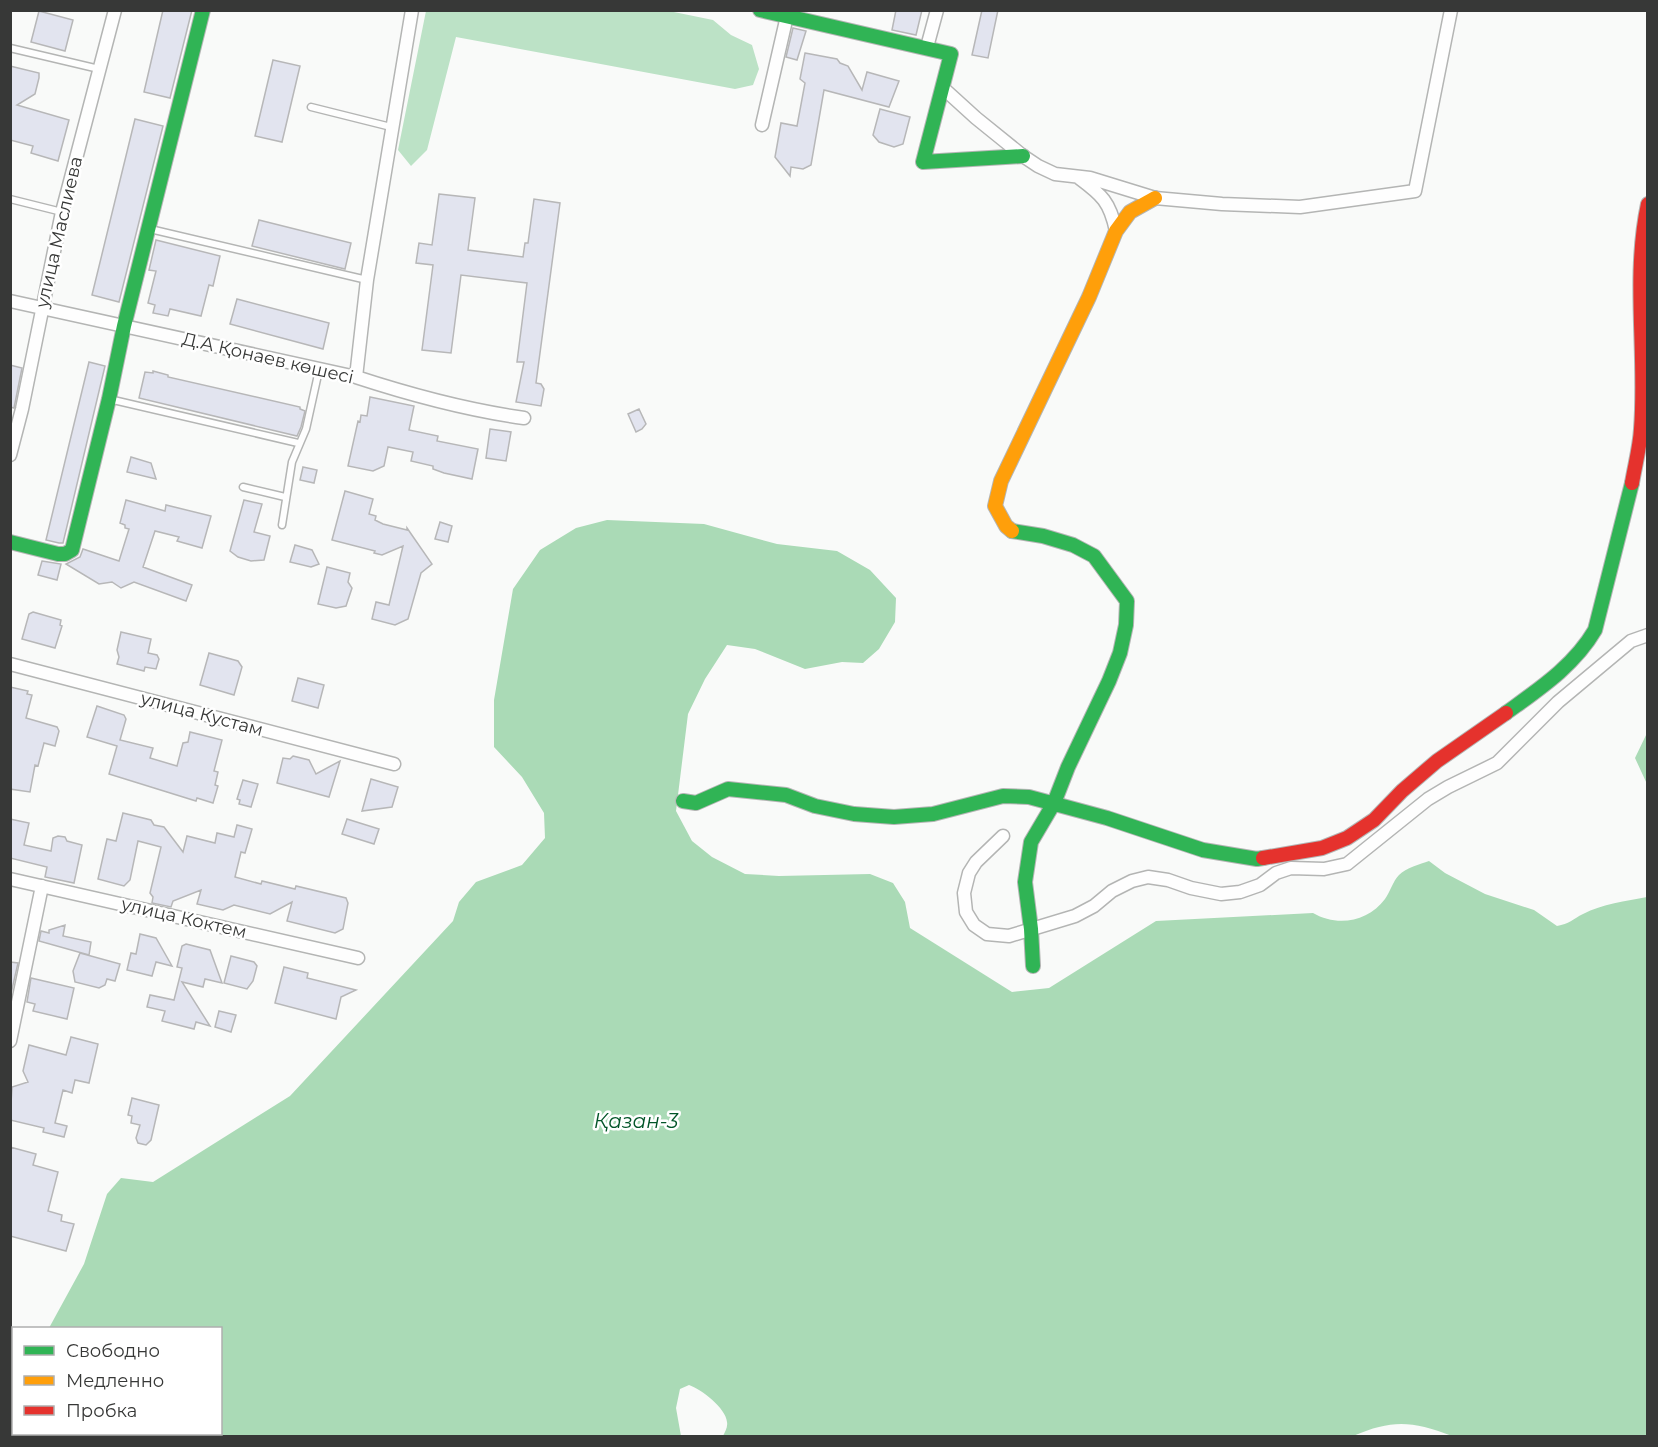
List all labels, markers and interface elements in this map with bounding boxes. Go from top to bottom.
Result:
street label: улица Маслиева [31,154,87,311]
street label: Д.А Қонаев көшесі [180,328,356,388]
street label: улица Кустам [137,687,266,741]
street label: улица Коктем [118,893,249,943]
water label: Қазан-3 [594,1109,679,1133]
legend [12,1327,222,1435]
text: Свободно [66,1340,160,1362]
text: Медленно [66,1370,164,1392]
text: Пробка [66,1400,137,1422]

